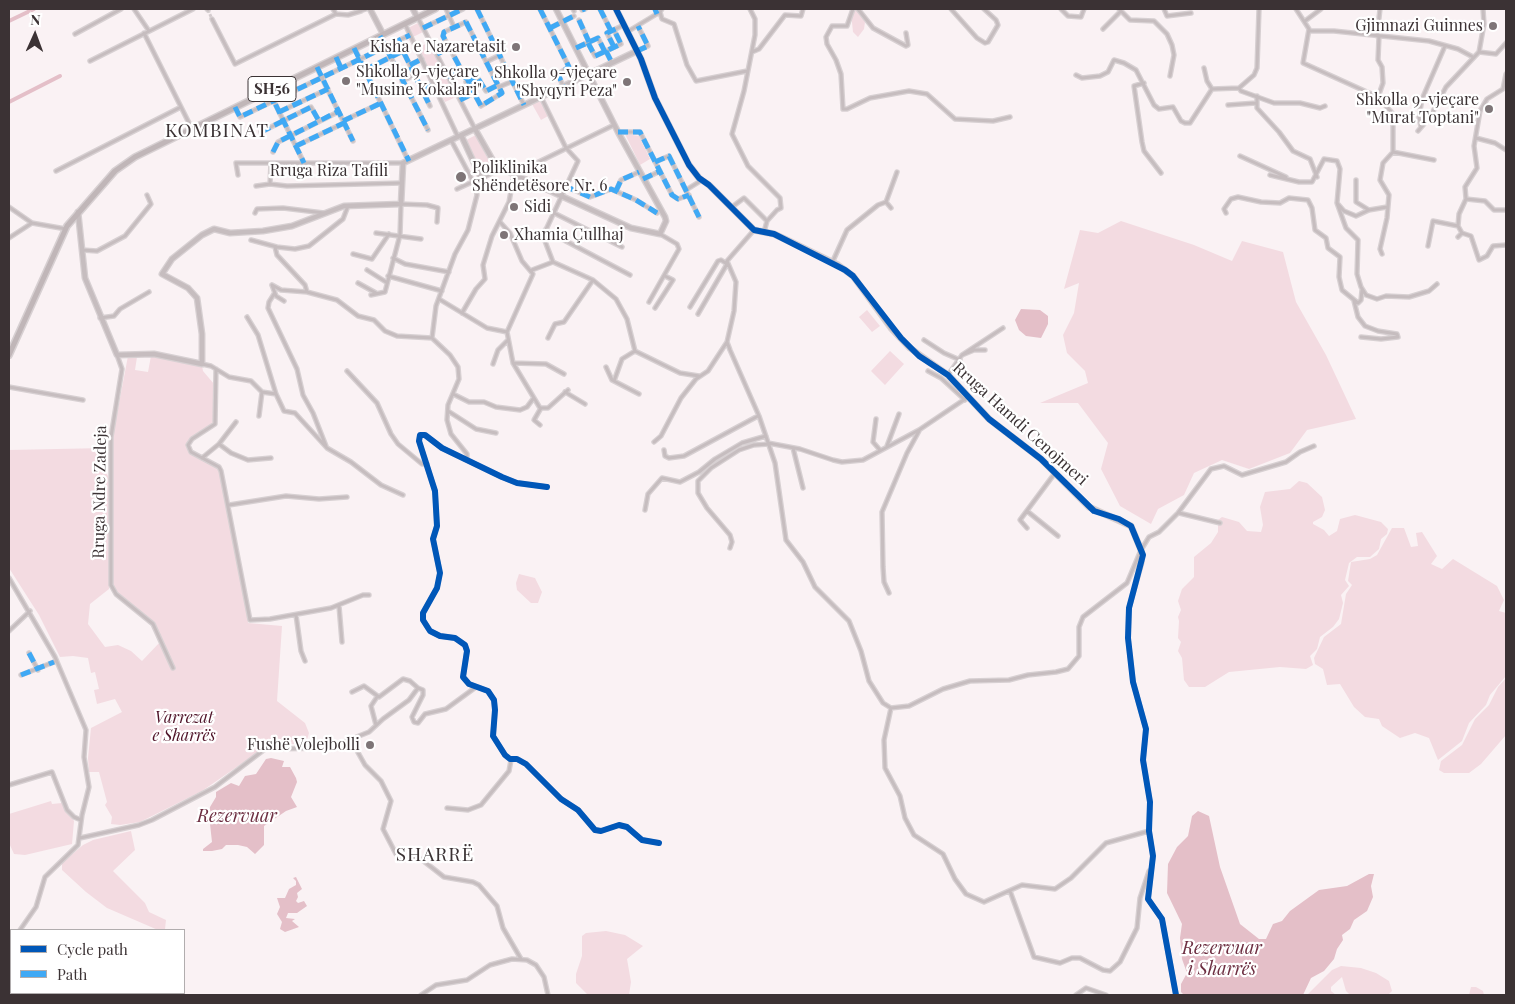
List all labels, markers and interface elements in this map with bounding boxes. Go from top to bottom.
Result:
north arrow [10,10,60,60]
text: N [30,10,41,29]
place label: Gjimnazi Guinnes [1355,16,1483,36]
marker: Gjimnazi Guinnes [1487,20,1499,32]
place label: Kisha e Nazaretasit [370,37,506,57]
marker: Kisha e Nazaretasit [510,41,522,53]
place label: Shkolla 9-vjeçare "Musine Kokalari" [356,62,482,100]
place label: Shkolla 9-vjeçare "Shyqyri Peza" [494,63,617,101]
marker: Shkolla 9-vjeçare "Musine Kokalari" [340,75,352,87]
road number: SH56 [248,76,296,102]
marker: Shkolla 9-vjeçare "Shyqyri Peza" [621,76,633,88]
place label: Shkolla 9-vjeçare "Murat Toptani" [1356,90,1479,128]
marker: Shkolla 9-vjeçare "Murat Toptani" [1483,103,1495,115]
district label: KOMBINAT [164,120,270,142]
place label: Poliklinika Shëndetësore Nr. 6 [472,158,608,196]
street label: Rruga Riza Tafili [270,161,388,181]
marker: Poliklinika Shëndetësore Nr. 6 [454,170,468,184]
place label: Sidi [524,197,551,217]
marker: Sidi [508,201,520,213]
place label: Xhamia Çullhaj [514,225,623,245]
marker: Xhamia Çullhaj [498,229,510,241]
street label: Rruga Hamdi Cenojmeri [949,358,1091,490]
street label: Rruga Ndre Zadeja [89,425,111,559]
park label: Varrezat e Sharrës [153,708,215,746]
place label: Fushë Volejbolli [247,735,360,755]
marker: Fushë Volejbolli [364,739,376,751]
water label: Rezervuar [197,805,277,827]
district label: SHARRË [395,844,475,866]
legend [10,929,185,994]
water label: Rezervuar i Sharrës [1182,937,1262,980]
text: Cycle path [57,939,128,959]
text: Path [57,964,87,984]

